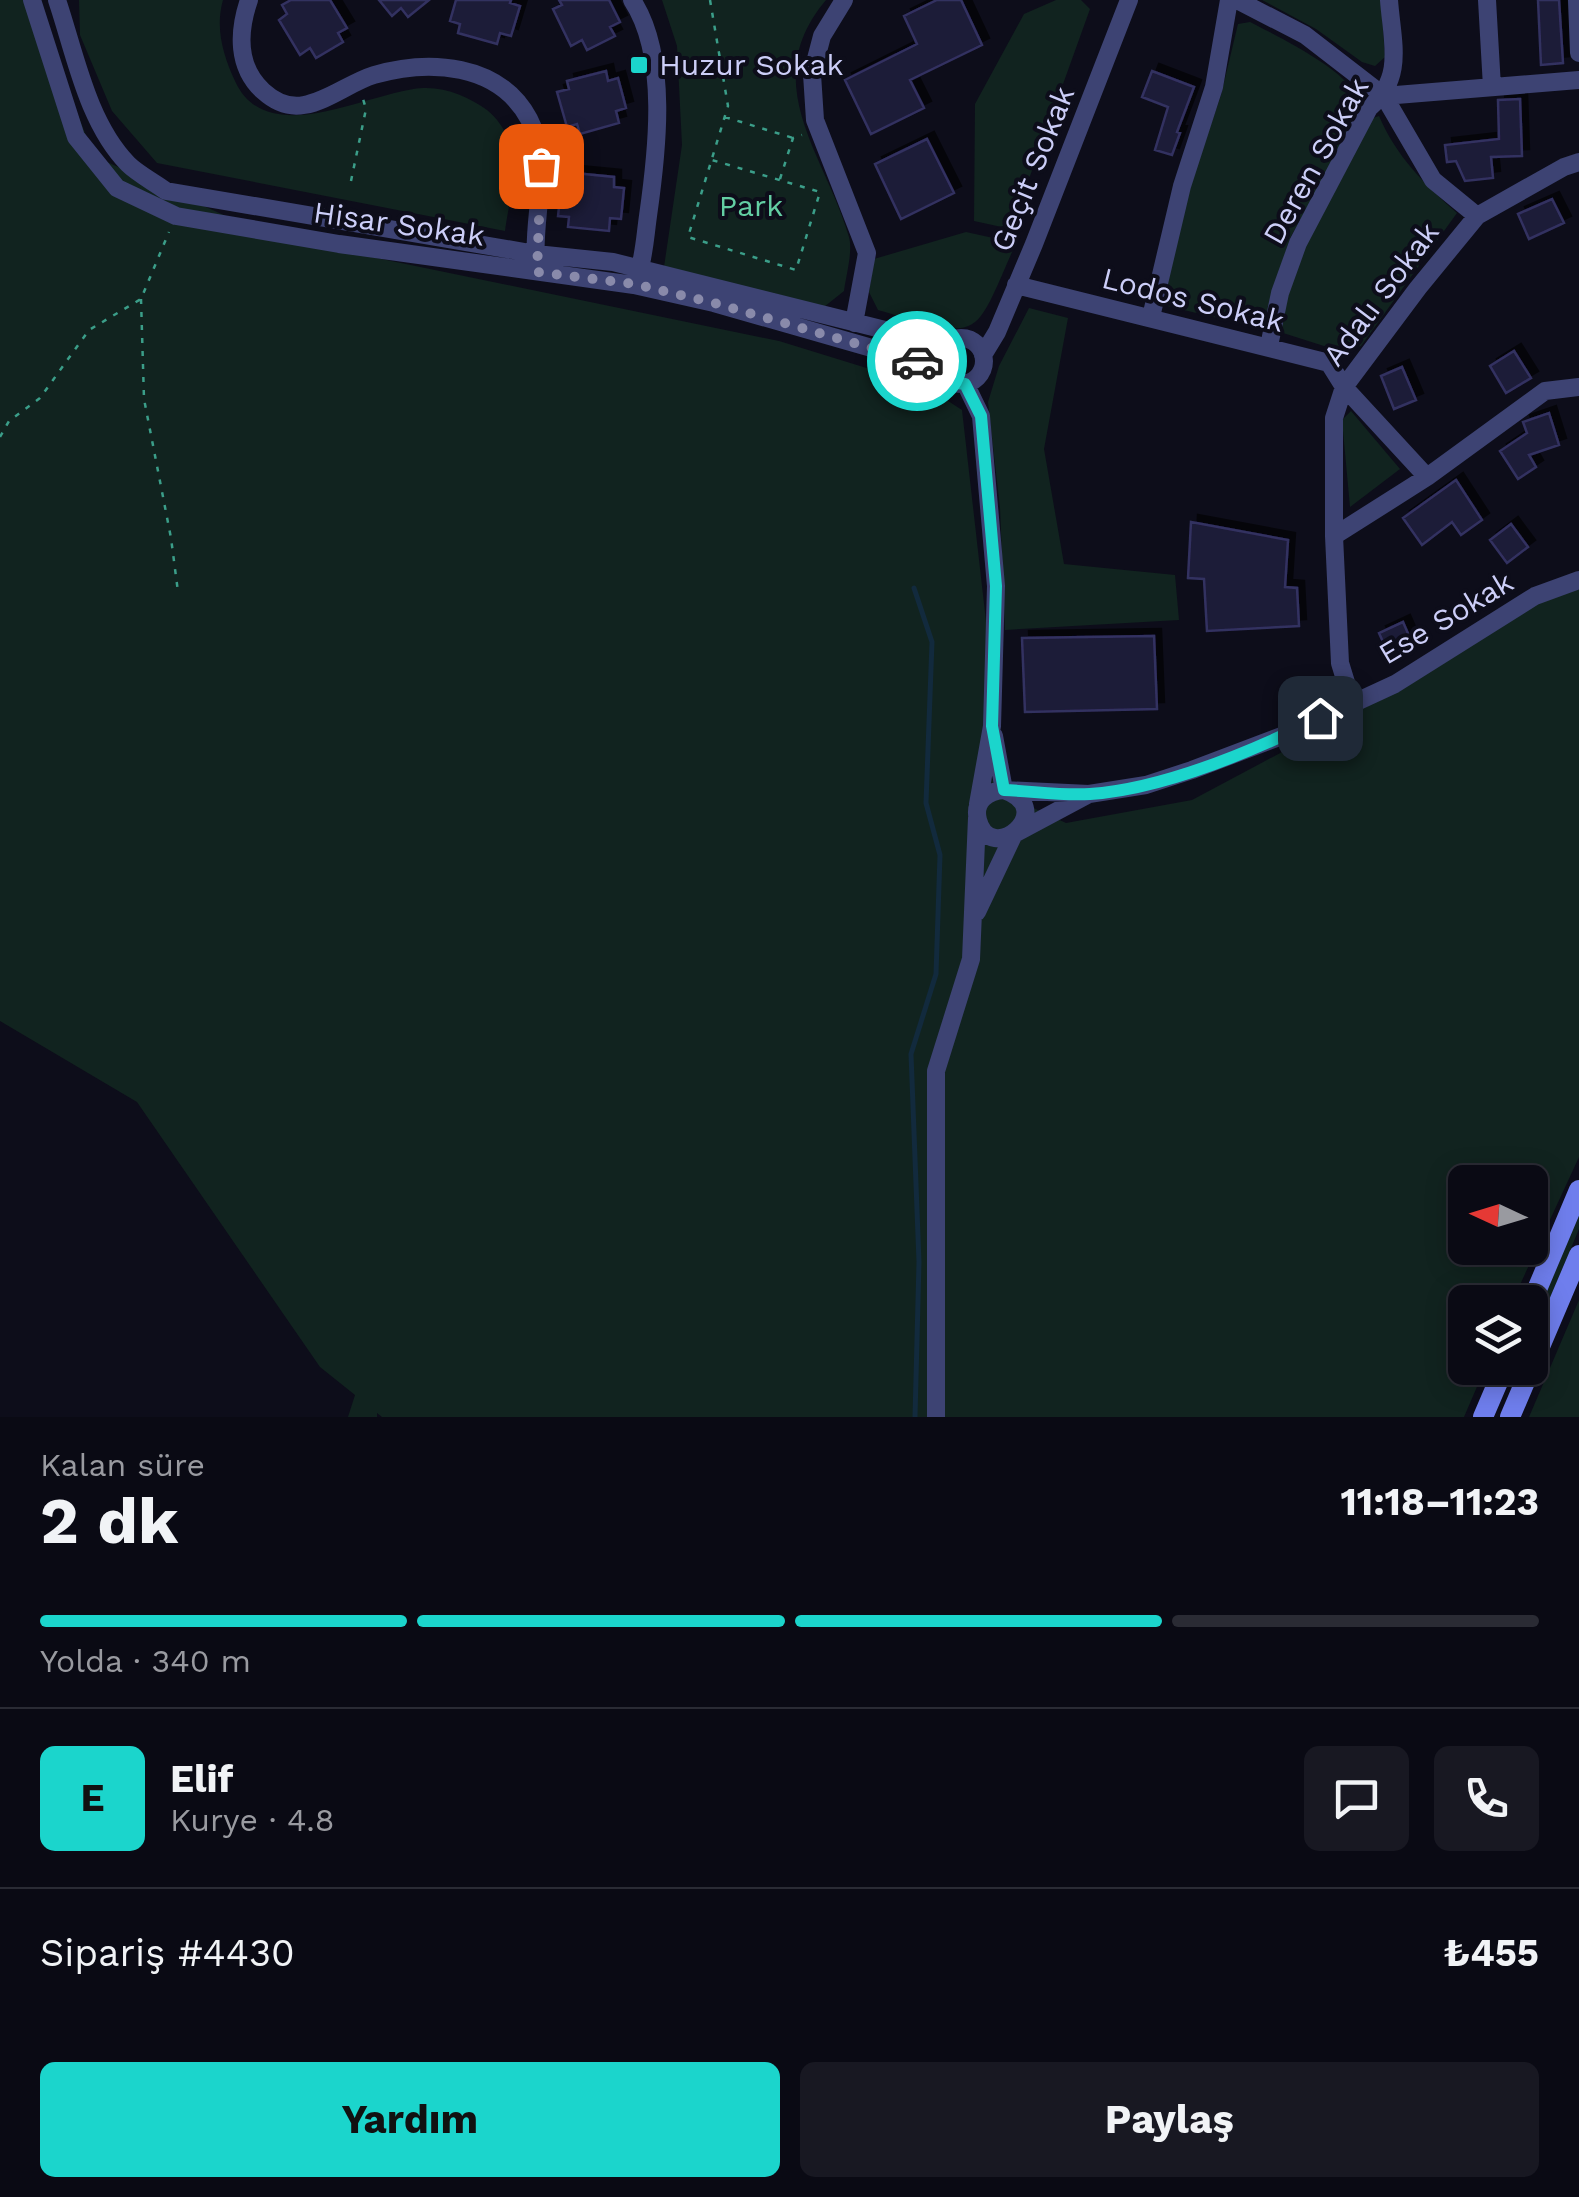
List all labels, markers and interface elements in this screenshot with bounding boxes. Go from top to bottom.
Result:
place label: Huzur Sokak [659,47,844,82]
marker: Huzur Sokak [628,54,650,76]
street label: Deren Sokak [1255,71,1376,250]
street label: Geçit Sokak [984,81,1081,256]
pin [499,124,584,209]
icon: bag [514,139,569,194]
park label: Park [719,188,783,223]
street label: Hisar Sokak [311,194,487,253]
street label: Adalı Sokak [1315,215,1446,372]
street label: Lodos Sokak [1099,260,1288,339]
courier [867,311,967,411]
icon: car [890,334,945,389]
street label: Ese Sokak [1372,564,1519,671]
pin [1278,676,1363,761]
icon: home [1293,691,1348,746]
north arrow [1448,1165,1548,1265]
map controls [1448,1165,1548,1385]
button: layers [1448,1285,1548,1385]
text: Kalan süre [40,1446,205,1484]
text: 11:18–11:23 [1340,1480,1539,1524]
text: 2 dk [40,1483,179,1559]
text: Yolda · 340 m [40,1642,251,1680]
button: chat [1304,1746,1409,1851]
button: phone [1434,1746,1539,1851]
text: Elif [170,1757,233,1801]
text: E [81,1776,104,1820]
text: Kurye · 4.8 [170,1801,334,1839]
text: Sipariş #4430 [40,1931,295,1975]
text: ₺455 [1443,1931,1539,1975]
button: Yardım [40,2062,780,2177]
button: Paylaş [800,2062,1539,2177]

